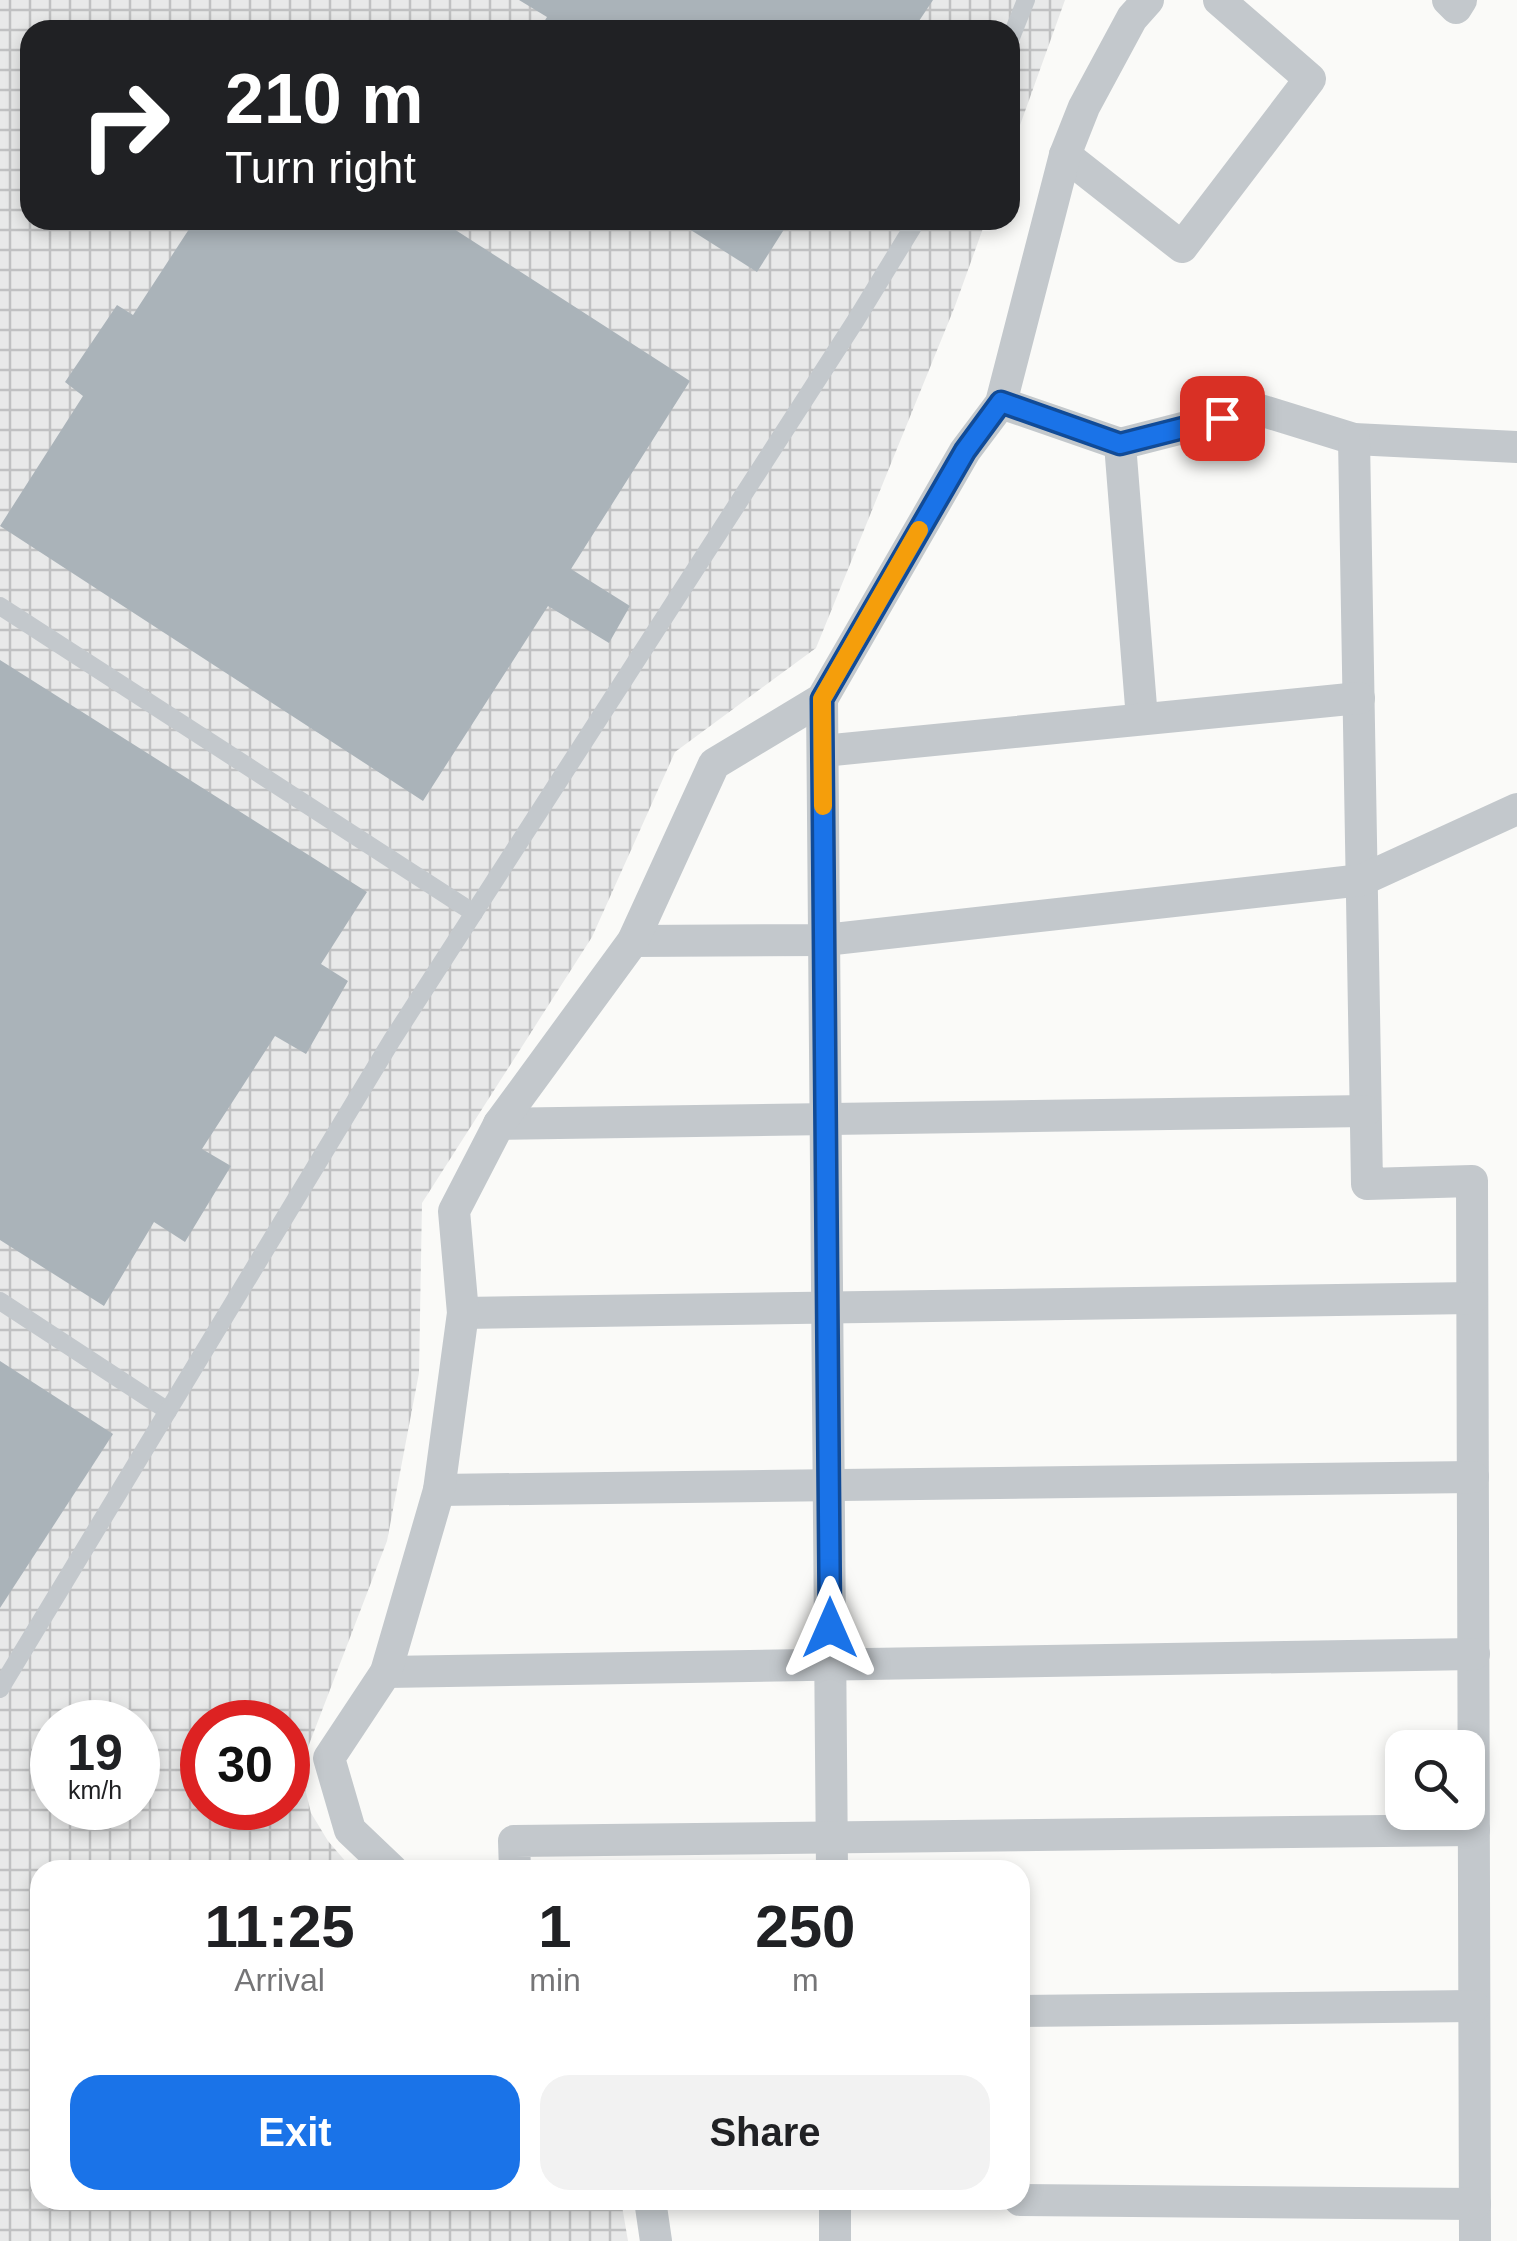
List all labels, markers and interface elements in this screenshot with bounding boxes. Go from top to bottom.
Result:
icon: right [60,60,190,190]
text: 210 m [225,60,423,138]
text: Turn right [225,142,416,193]
pin [1180,376,1265,461]
icon: arrive [1195,391,1250,446]
position arrow [778,1576,882,1680]
speed limit sign: 30 [180,1700,310,1830]
text: 19 [67,1725,123,1781]
map controls [1385,1730,1485,1830]
button: search [1385,1730,1485,1830]
text: km/h [68,1776,122,1804]
text: 11:25 [205,1893,355,1960]
text: 1 [538,1893,572,1960]
text: 250 [755,1893,855,1960]
text: Arrival [234,1962,325,1998]
text: min [529,1962,581,1998]
text: m [792,1962,819,1998]
button: Exit [70,2075,520,2190]
button: Share [540,2075,990,2190]

